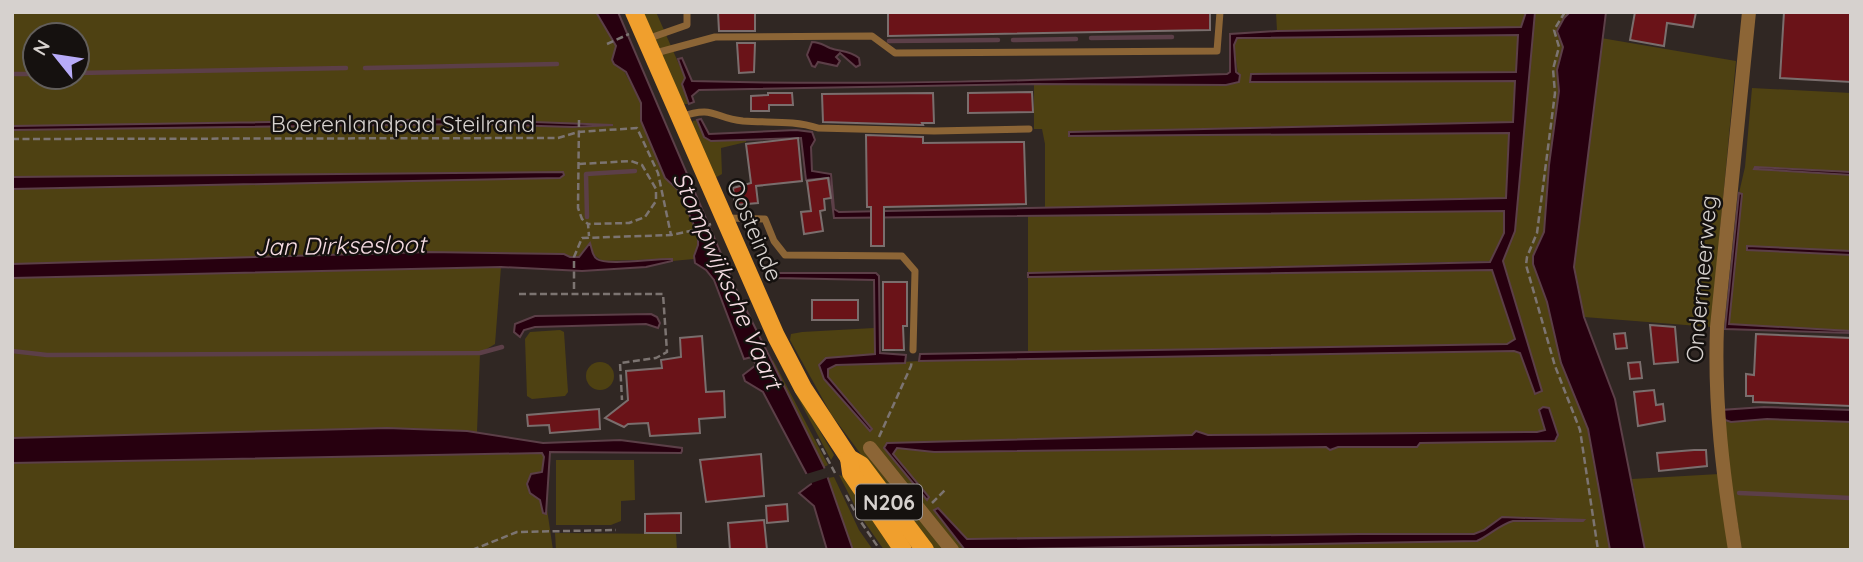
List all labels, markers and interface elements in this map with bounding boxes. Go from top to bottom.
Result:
north arrow [21,21,91,91]
text: N [27,35,55,60]
street label: Boerenlandpad Steilrand [271,109,535,138]
water label: Stompwijksche Vaart [667,167,791,396]
street label: Oosteinde [720,174,790,286]
street label: Ondermeerweg [1679,194,1723,364]
water label: Jan Dirksesloot [254,228,429,261]
road number: N206 [856,484,922,520]

